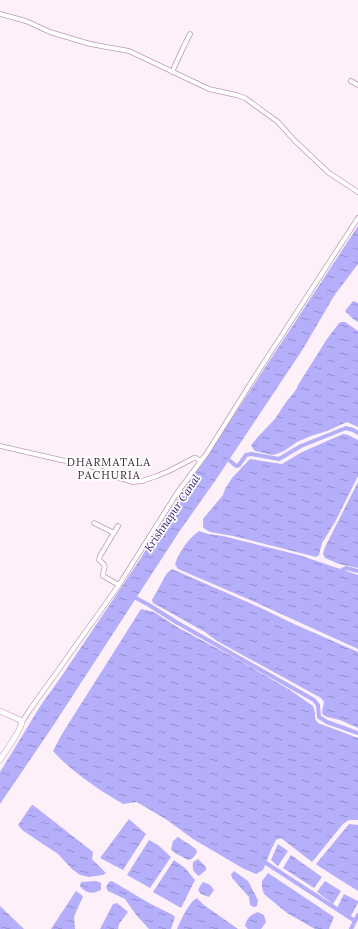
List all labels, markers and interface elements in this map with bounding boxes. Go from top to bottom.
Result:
district label: DHARMATALA PACHURIA [67,455,151,482]
water label: Krishnapur Canal [141,472,203,554]

